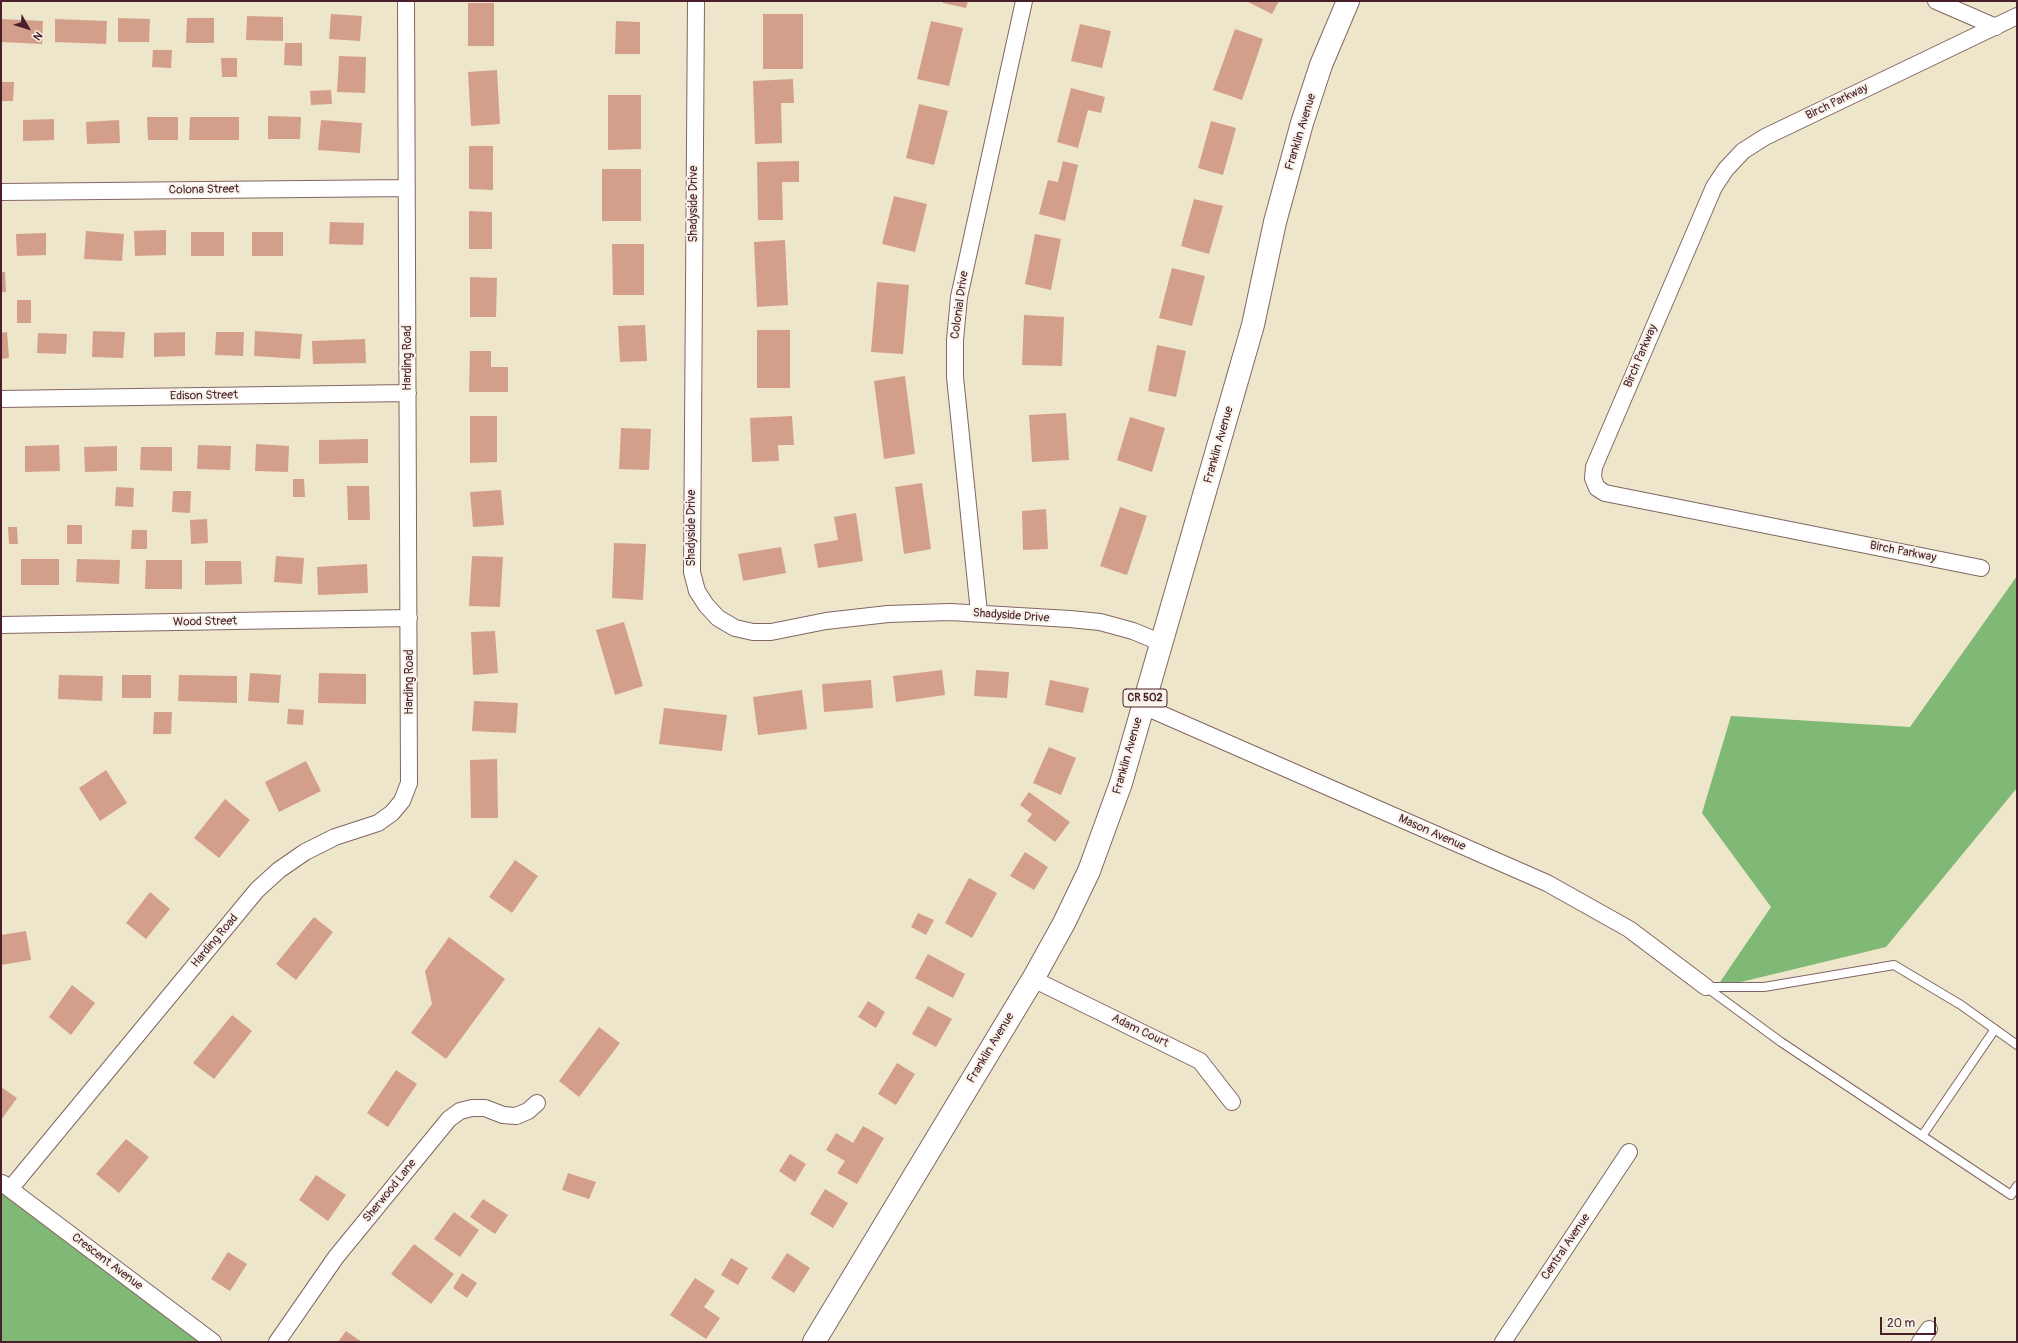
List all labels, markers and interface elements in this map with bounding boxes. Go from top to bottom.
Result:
north arrow [8,8,48,48]
text: N [30,29,45,43]
street label: Birch Parkway [1804,81,1870,123]
street label: Franklin Avenue [1282,92,1320,172]
street label: Shadyside Drive [687,166,701,242]
street label: Colona Street [169,182,239,198]
street label: Colonial Drive [948,270,972,340]
street label: Birch Parkway [1621,322,1661,390]
street label: Harding Road [401,325,415,391]
street label: Edison Street [170,388,238,404]
street label: Franklin Avenue [1201,405,1237,485]
street label: Shadyside Drive [685,490,699,566]
street label: Birch Parkway [1869,539,1937,565]
street label: Shadyside Drive [972,606,1050,626]
street label: Wood Street [173,614,237,630]
street label: Harding Road [403,649,417,715]
road number: CR 502 [1123,689,1167,707]
street label: Franklin Avenue [1110,716,1146,796]
street label: Mason Avenue [1396,812,1468,854]
street label: Harding Road [188,911,242,971]
street label: Franklin Avenue [964,1010,1018,1086]
street label: Adam Court [1109,1011,1171,1051]
street label: Sherwood Lane [360,1157,420,1225]
street label: Central Avenue [1539,1211,1593,1283]
street label: Crescent Avenue [69,1231,145,1293]
scale bar [1882,1309,1938,1335]
text: 20 m [1887,1316,1915,1331]

